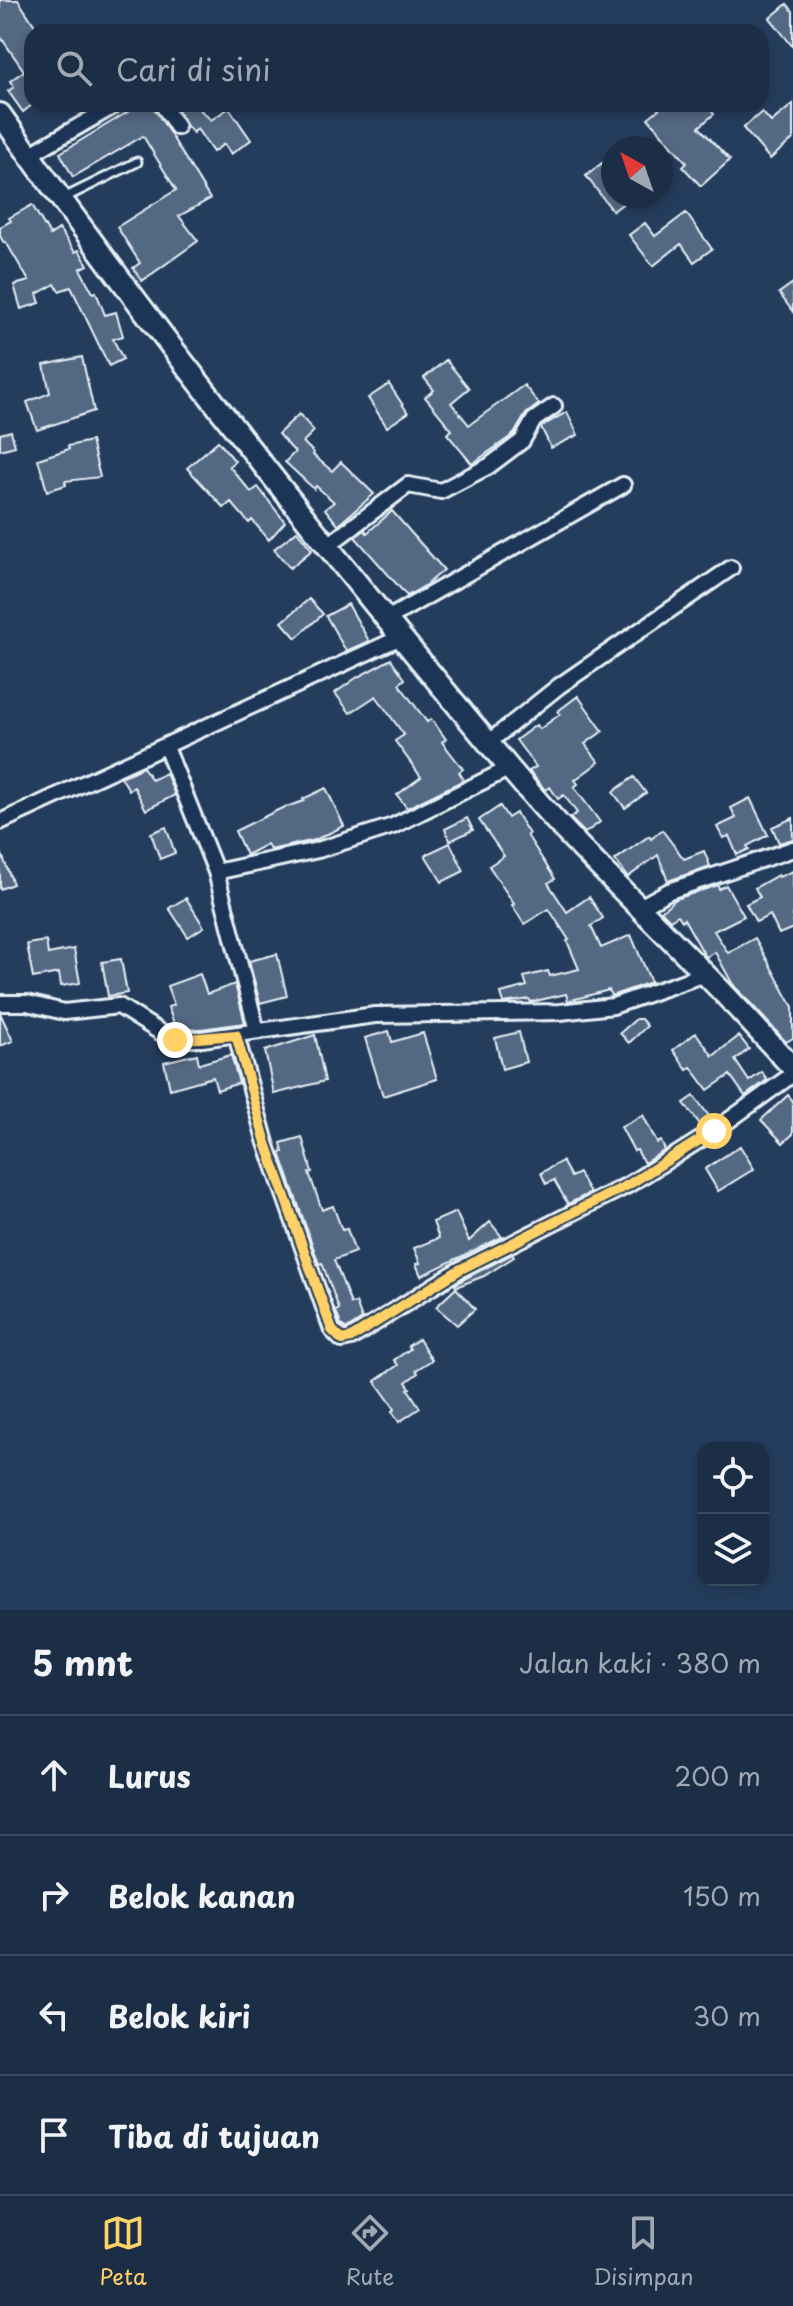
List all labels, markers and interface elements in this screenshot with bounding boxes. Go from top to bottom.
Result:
search box [24,24,769,112]
icon: search [52,46,96,90]
text: Cari di sini [116,46,271,91]
north arrow [601,136,673,208]
route end [157,1022,193,1058]
route start [696,1113,732,1149]
map controls [697,1442,769,1586]
button: locate [697,1442,769,1514]
button: layers [697,1514,769,1586]
text: 5 mnt [32,1636,133,1688]
text: Jalan kaki · 380 m [519,1643,761,1682]
icon: ahead [32,1753,76,1797]
text: Lurus [108,1753,191,1798]
text: 200 m [674,1756,761,1795]
icon: right [32,1873,76,1917]
text: Belok kanan [108,1873,295,1918]
text: 150 m [683,1876,761,1915]
icon: left [32,1993,76,2037]
text: Belok kiri [108,1993,250,2038]
text: 30 m [693,1996,761,2035]
icon: arrive [32,2113,76,2157]
text: Tiba di tujuan [108,2113,320,2158]
tab: Peta [99,2211,147,2292]
tab: Rute [346,2211,394,2292]
tab: Disimpan [593,2211,694,2292]

